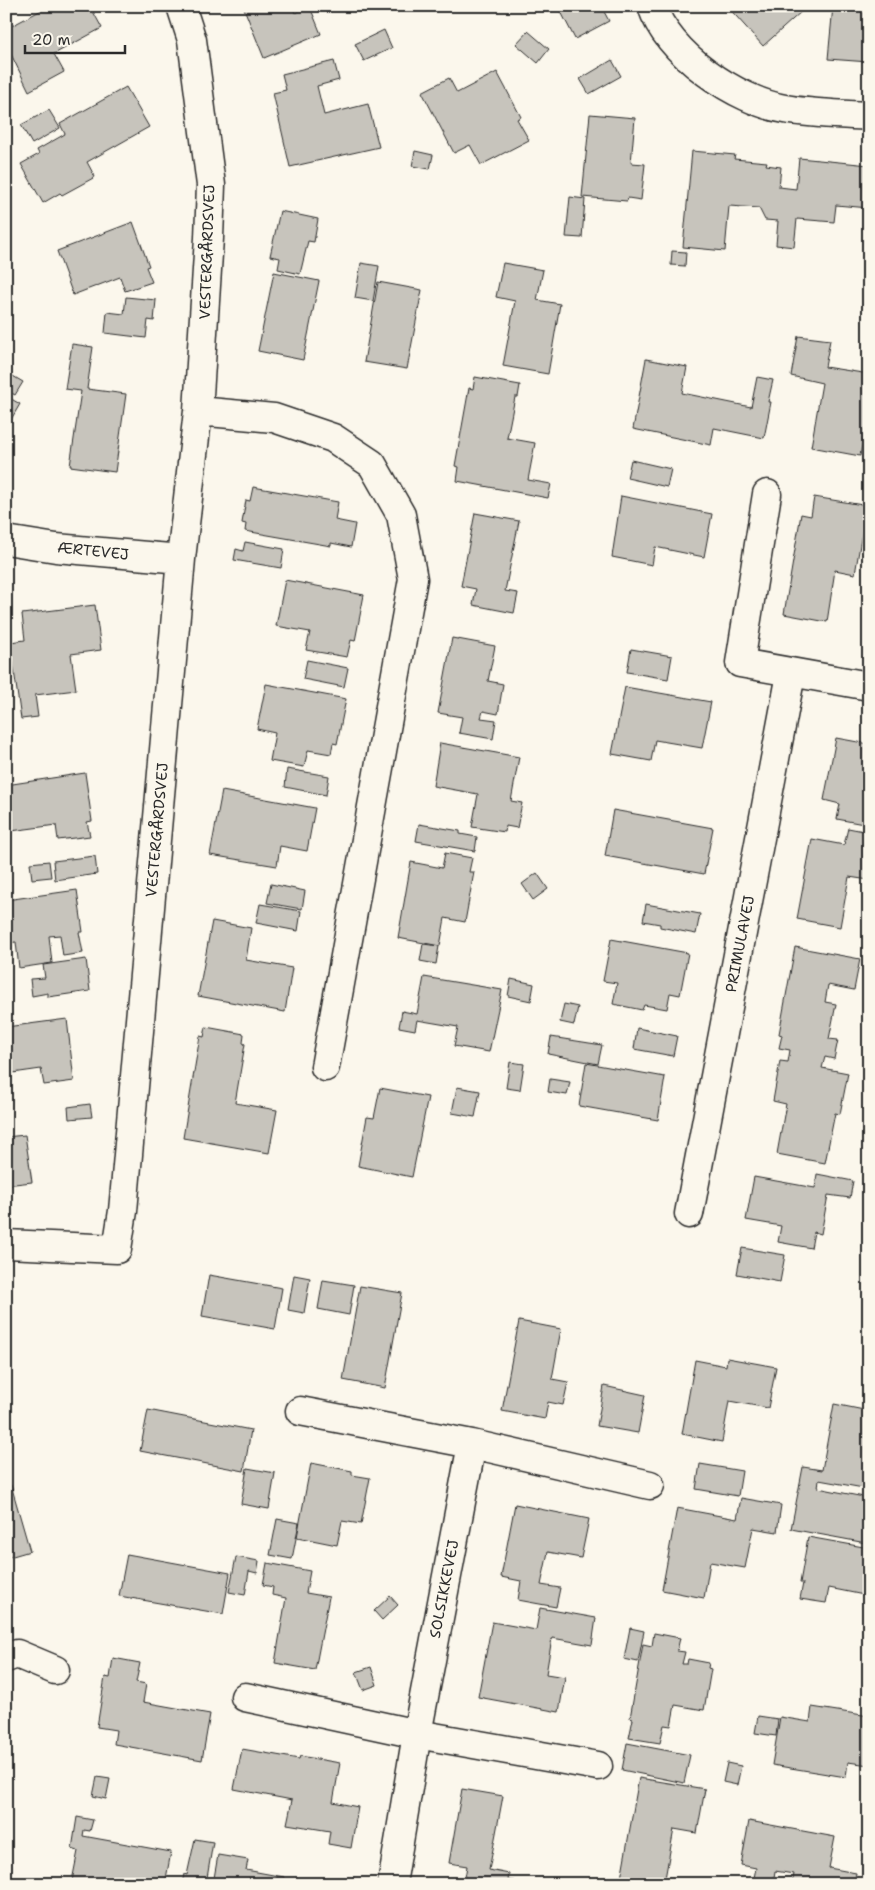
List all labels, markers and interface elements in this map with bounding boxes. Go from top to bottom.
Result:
scale bar [25,22,125,54]
text: 20 m [32,30,71,50]
street label: VESTERGÅRDSVEJ [193,184,219,320]
street label: ÆRTEVEJ [56,537,130,565]
street label: VESTERGÅRDSVEJ [139,762,173,898]
street label: PRIMULAVEJ [721,894,759,994]
street label: SOLSIKKEVEJ [425,1538,463,1640]

